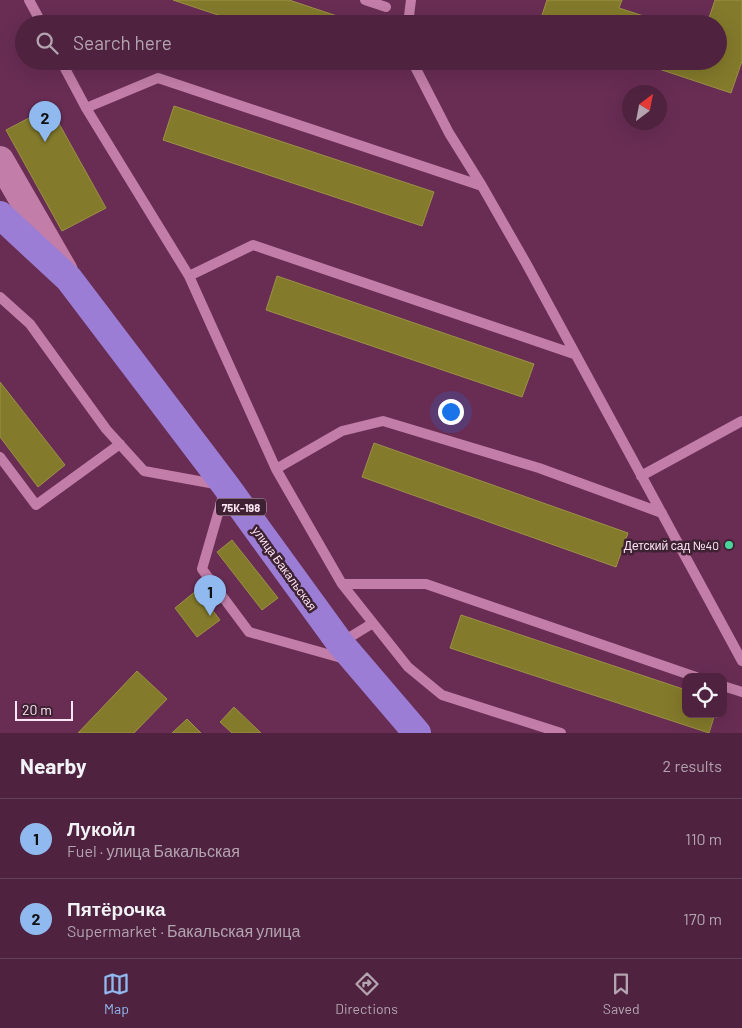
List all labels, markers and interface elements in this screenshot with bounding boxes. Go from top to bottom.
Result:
search box [15,15,727,70]
icon: search [33,29,61,57]
text: Search here [73,31,172,54]
north arrow [622,85,667,130]
pin: 2 [29,101,61,142]
your location [438,399,464,425]
road number: 75К-198 [216,498,266,516]
street label: улица Бакальская [249,523,320,613]
place label: Детский сад №40 [624,538,719,553]
marker: Детский сад №40 [723,539,735,551]
pin: 1 [194,575,226,616]
map controls [682,673,727,718]
button: locate [682,673,727,718]
scale bar [15,698,72,721]
text: 20 m [22,701,52,718]
text: Nearby [20,753,86,778]
text: 2 results [663,756,722,775]
text: Лукойл [67,817,136,840]
text: 1 [33,829,39,848]
text: 110 m [685,829,722,848]
text: Fuel · улица Бакальская [67,841,240,860]
text: Пятёрочка [67,897,165,920]
text: 2 [32,909,40,928]
text: 170 m [683,909,722,928]
text: Supermarket · Бакальская улица [67,921,300,940]
tab: Map [102,970,130,1017]
tab: Directions [335,970,398,1017]
tab: Saved [603,970,640,1017]

